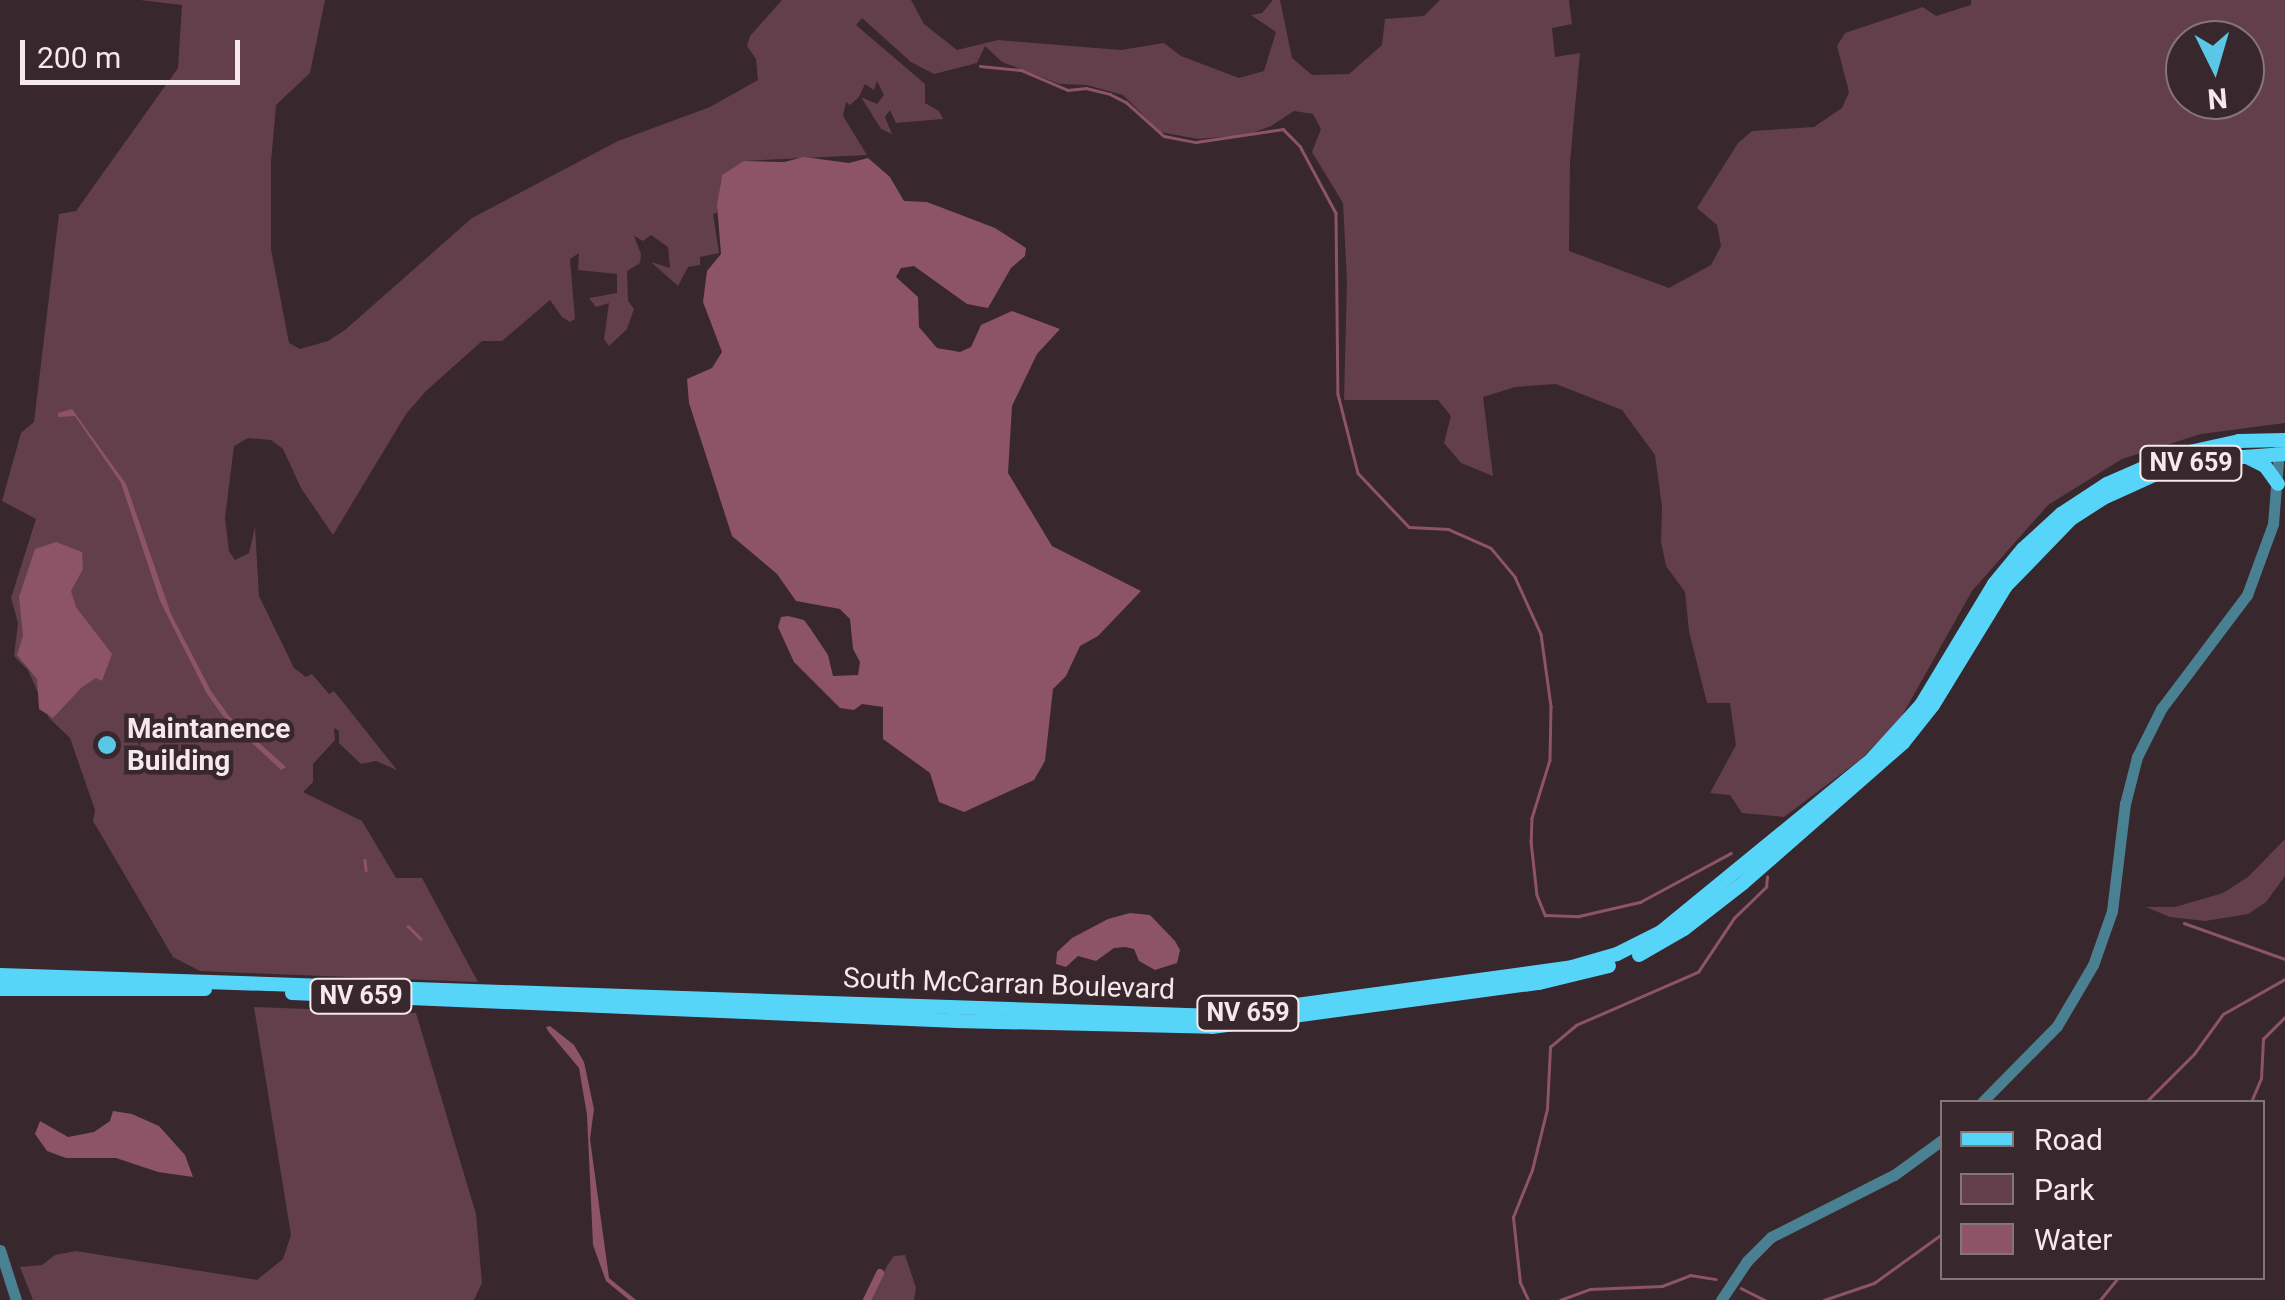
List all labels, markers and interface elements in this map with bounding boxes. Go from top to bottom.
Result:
scale bar [25,20,245,82]
north arrow [2165,20,2265,120]
text: 200 m [37,40,121,75]
text: N [2206,81,2229,116]
road number: NV 659 [2138,443,2244,483]
place label: Maintanence Building [127,712,290,778]
marker: Maintanence Building [96,734,118,756]
street label: South McCarran Boulevard [842,961,1176,1007]
road number: NV 659 [308,976,414,1016]
road number: NV 659 [1196,993,1300,1033]
legend [1940,1100,2265,1280]
text: Road [2034,1122,2103,1157]
text: Park [2034,1172,2094,1207]
text: Water [2034,1222,2112,1257]

